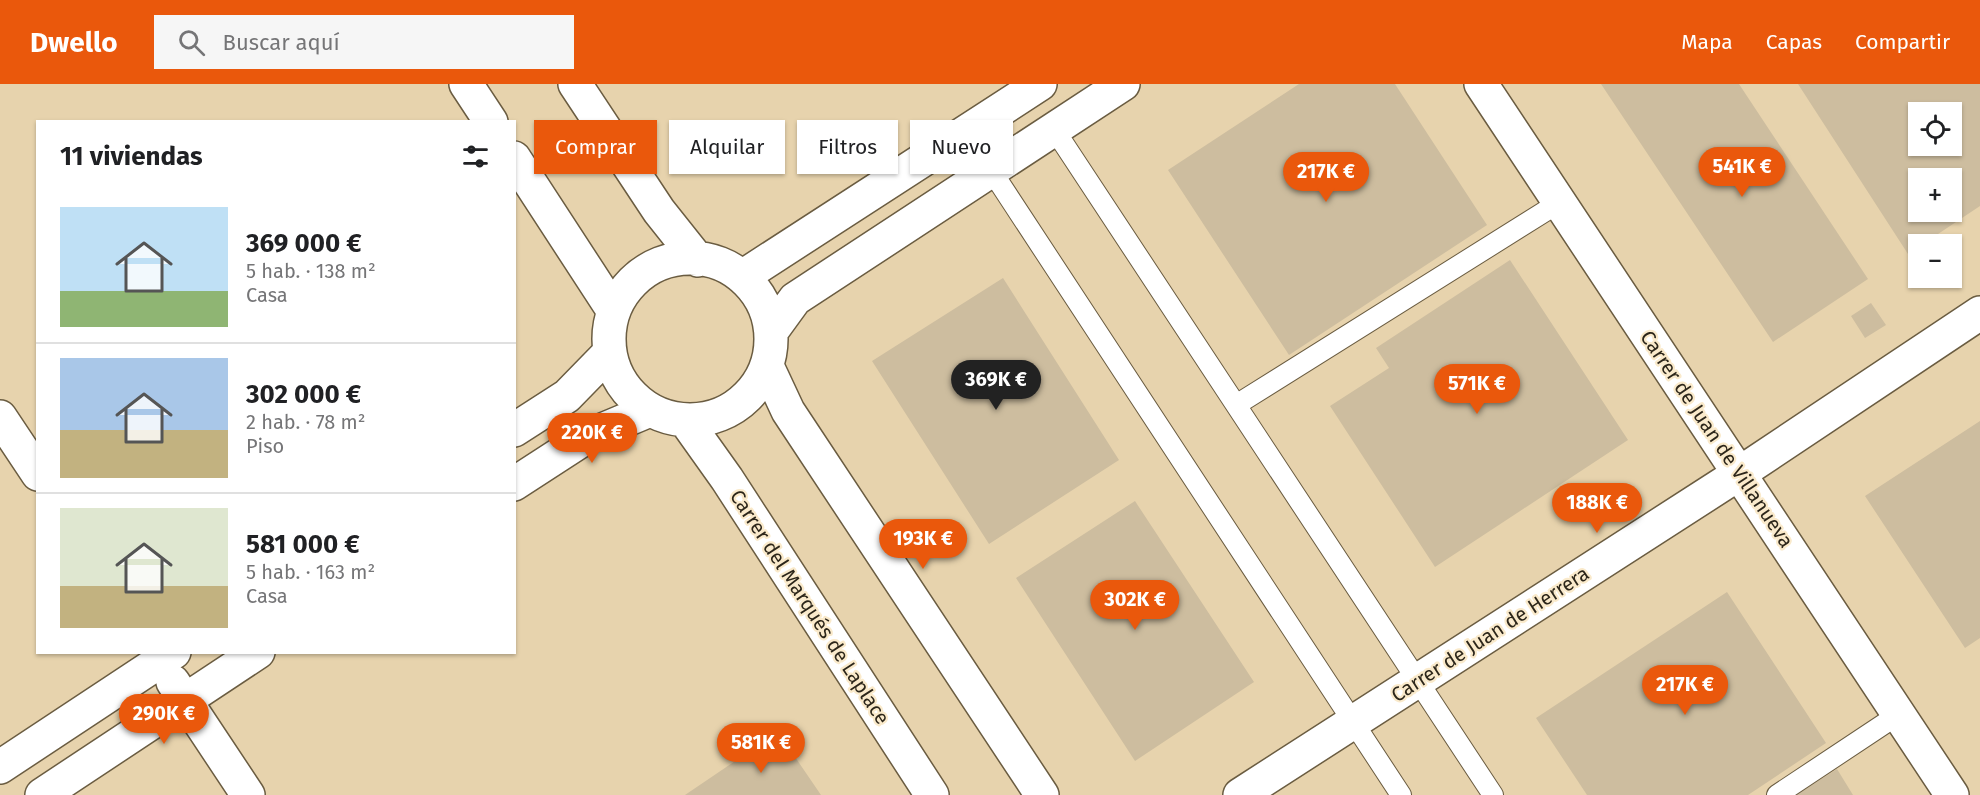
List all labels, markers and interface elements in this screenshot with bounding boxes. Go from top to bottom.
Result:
search box [154,15,574,69]
text: Dwello [30,26,118,59]
icon: search [175,26,208,59]
text: Buscar aquí [223,29,340,56]
text: Mapa [1681,29,1733,55]
text: Capas [1766,29,1822,55]
text: Compartir [1855,29,1950,55]
map controls [1908,102,1962,288]
button: locate [1908,102,1962,156]
chip: Comprar [534,120,657,174]
chip: Alquilar [669,120,785,174]
chip: Filtros [797,120,898,174]
chip: Nuevo [910,120,1013,174]
icon: filters [459,140,492,173]
text: 11 viviendas [60,141,203,172]
pin: 541K € [1693,147,1791,198]
pin: 217K € [1277,152,1375,203]
text: 541K € [1712,154,1772,178]
text: 217K € [1297,159,1355,183]
button: + [1908,168,1962,222]
text: 369 000 € [246,228,362,259]
icon: home [108,231,180,303]
button: − [1908,234,1962,288]
text: 5 hab. · 138 m² [246,259,376,283]
text: Casa [246,283,288,307]
street label: Carrer de Juan de Villanueva [1635,326,1799,552]
pin: 369K € [947,360,1045,411]
pin: 571K € [1428,364,1526,415]
text: 369K € [965,367,1027,391]
text: 571K € [1448,371,1506,395]
text: 302 000 € [246,379,361,410]
icon: home [108,382,180,454]
text: 2 hab. · 78 m² [246,410,366,434]
pin: 220K € [543,413,641,464]
text: 220K € [561,420,623,444]
text: Piso [246,434,284,458]
pin: 188K € [1548,483,1646,534]
street label: Carrer del Marqués de Laplace [725,485,895,729]
text: 188K € [1566,490,1628,514]
pin: 193K € [874,519,972,570]
text: 193K € [893,526,953,550]
text: 581 000 € [246,529,360,560]
icon: home [108,532,180,604]
text: 5 hab. · 163 m² [246,560,375,584]
street label: Carrer de Juan de Herrera [1387,561,1593,707]
pin: 302K € [1086,580,1184,631]
text: Casa [246,584,288,608]
text: 302K € [1104,587,1166,611]
pin: 217K € [1636,665,1734,716]
text: 217K € [1656,672,1714,696]
pin: 290K € [115,694,213,745]
text: 290K € [133,701,195,725]
pin: 581K € [712,723,810,774]
text: 581K € [731,730,791,754]

